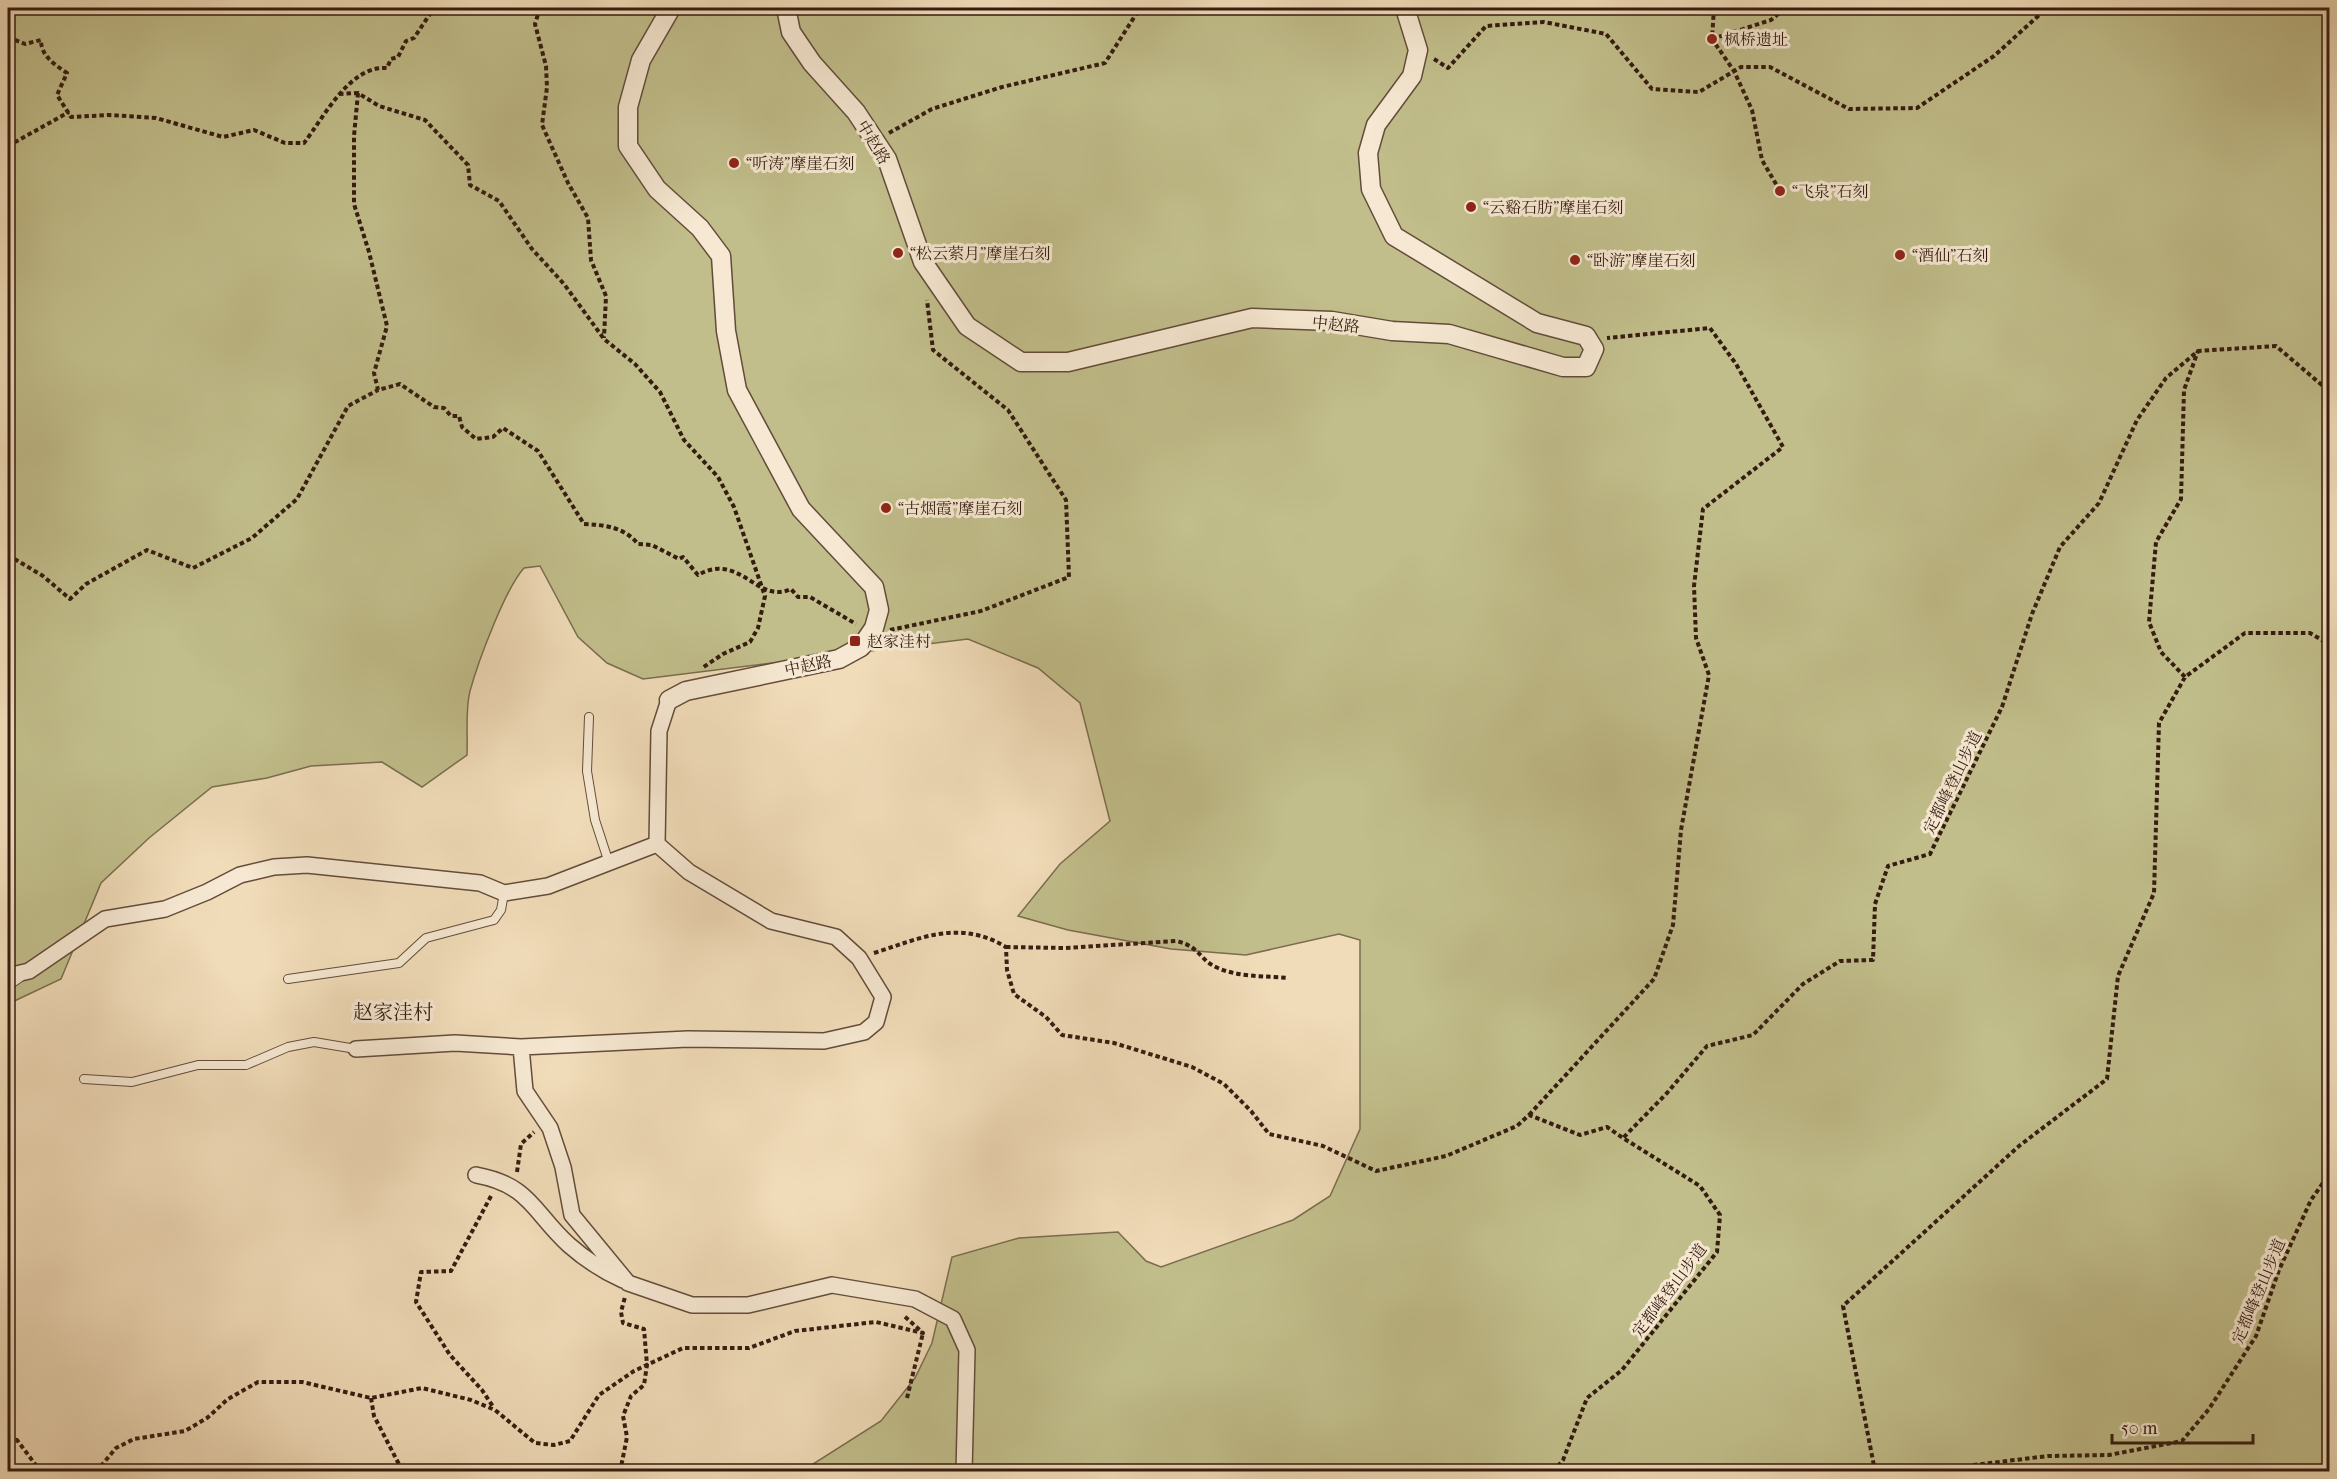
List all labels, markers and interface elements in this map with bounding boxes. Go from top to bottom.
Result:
place label: 枫桥遗址 [1724,30,1788,49]
marker: 枫桥遗址 [1705,32,1719,46]
street label: 中赵路 [853,117,894,168]
place label: “听涛”摩崖石刻 [746,154,854,173]
marker: “听涛”摩崖石刻 [727,156,741,170]
place label: “飞泉”石刻 [1792,182,1868,201]
marker: “飞泉”石刻 [1773,184,1787,198]
place label: “云谿石肪”摩崖石刻 [1483,198,1623,217]
marker: “云谿石肪”摩崖石刻 [1464,200,1478,214]
place label: “松云萦月”摩崖石刻 [910,244,1050,263]
marker: “松云萦月”摩崖石刻 [891,246,905,260]
place label: “酒仙”石刻 [1912,246,1988,265]
marker: “酒仙”石刻 [1893,248,1907,262]
place label: “卧游”摩崖石刻 [1587,251,1695,270]
marker: “卧游”摩崖石刻 [1568,253,1582,267]
street label: 中赵路 [1311,313,1361,336]
place label: “古烟霞”摩崖石刻 [898,499,1022,518]
marker: “古烟霞”摩崖石刻 [879,501,893,515]
place label: 赵家洼村 [867,632,931,651]
marker: 赵家洼村 [848,634,862,648]
street label: 中赵路 [783,651,834,680]
street label: 定都峰登山步道 [1919,728,1986,837]
district label: 赵家洼村 [353,1001,433,1024]
street label: 定都峰登山步道 [2228,1236,2289,1346]
street label: 定都峰登山步道 [1628,1240,1711,1341]
scale bar [2112,1407,2253,1445]
text: 50 m [2121,1418,2158,1439]

